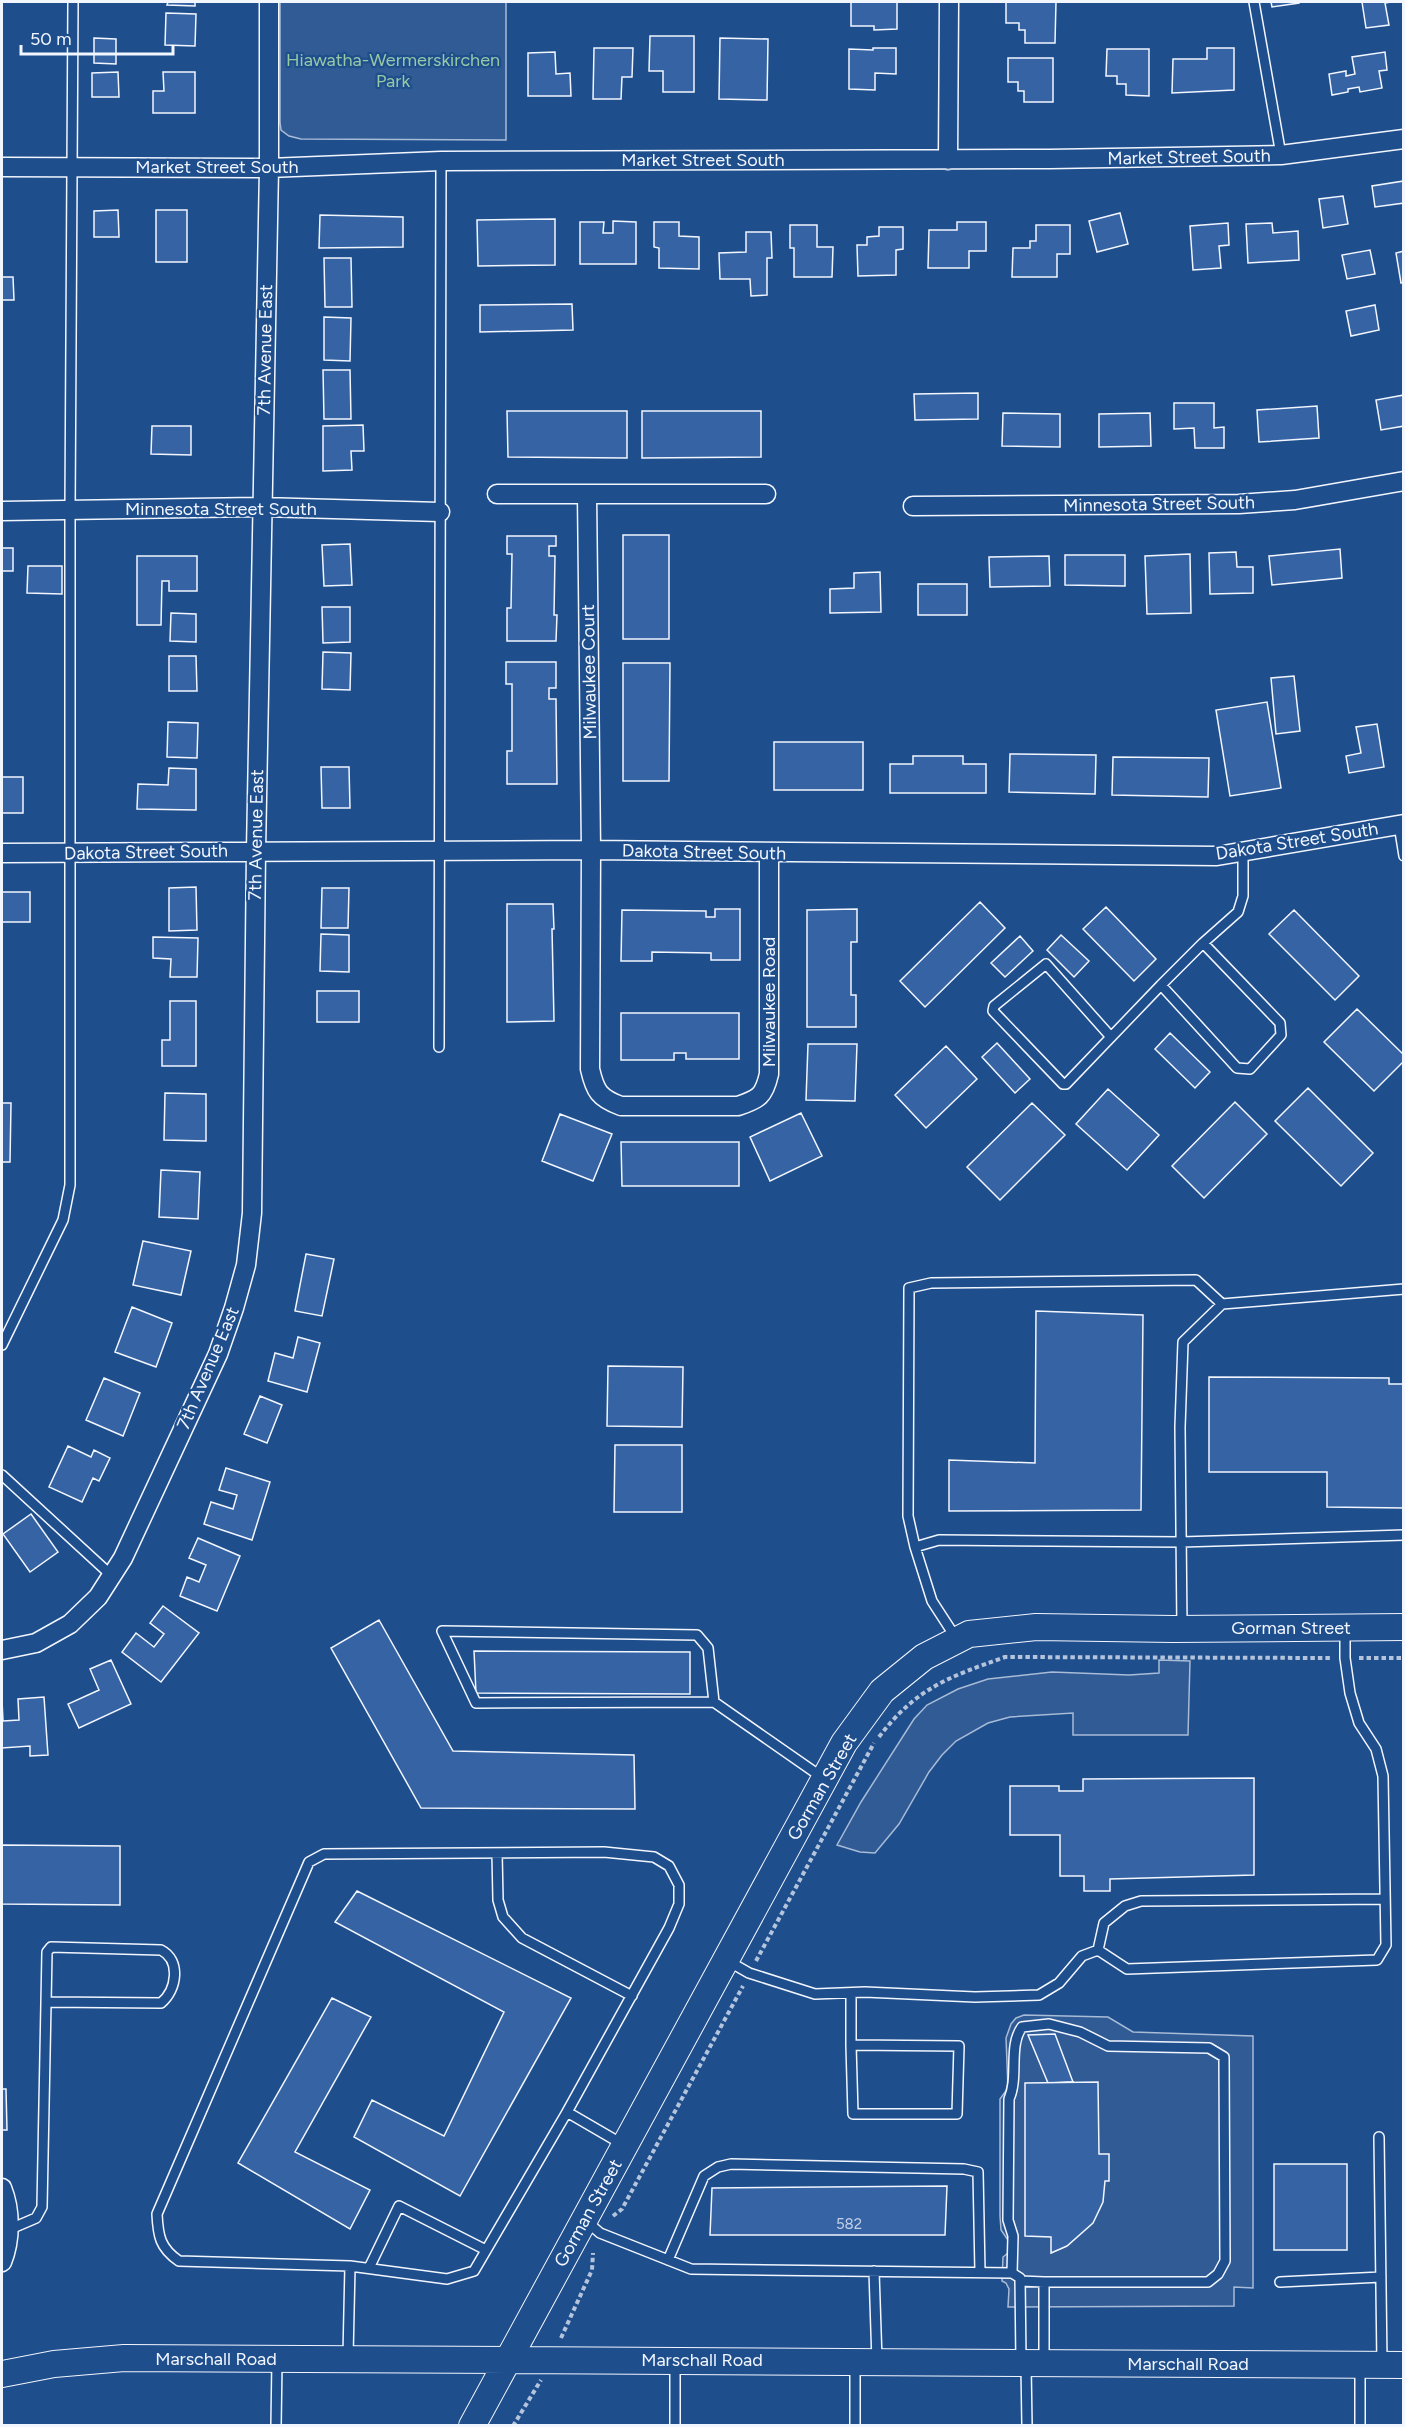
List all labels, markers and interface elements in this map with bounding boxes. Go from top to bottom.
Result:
scale bar [21,18,172,56]
text: 50 m [30,28,72,50]
park label: Hiawatha-Wermerskirchen Park [286,49,500,92]
street label: Market Street South [1107,145,1271,169]
street label: Market Street South [621,149,785,171]
street label: Market Street South [135,156,299,178]
street label: 7th Avenue East [253,284,277,416]
street label: Minnesota Street South [1063,491,1255,517]
street label: Minnesota Street South [125,498,317,520]
street label: Milwaukee Court [577,604,601,740]
street label: 7th Avenue East [244,769,268,901]
street label: Dakota Street South [1214,817,1380,865]
street label: Dakota Street South [64,840,228,864]
street label: Dakota Street South [622,840,786,864]
street label: Milwaukee Road [758,937,780,1067]
street label: 7th Avenue East [172,1303,244,1433]
street label: Gorman Street [1231,1617,1351,1639]
street label: Gorman Street [783,1730,862,1844]
street label: Gorman Street [549,2155,627,2271]
house number: 582 [836,2215,862,2233]
street label: Marschall Road [155,2348,277,2370]
street label: Marschall Road [641,2349,763,2371]
street label: Marschall Road [1127,2353,1249,2375]

